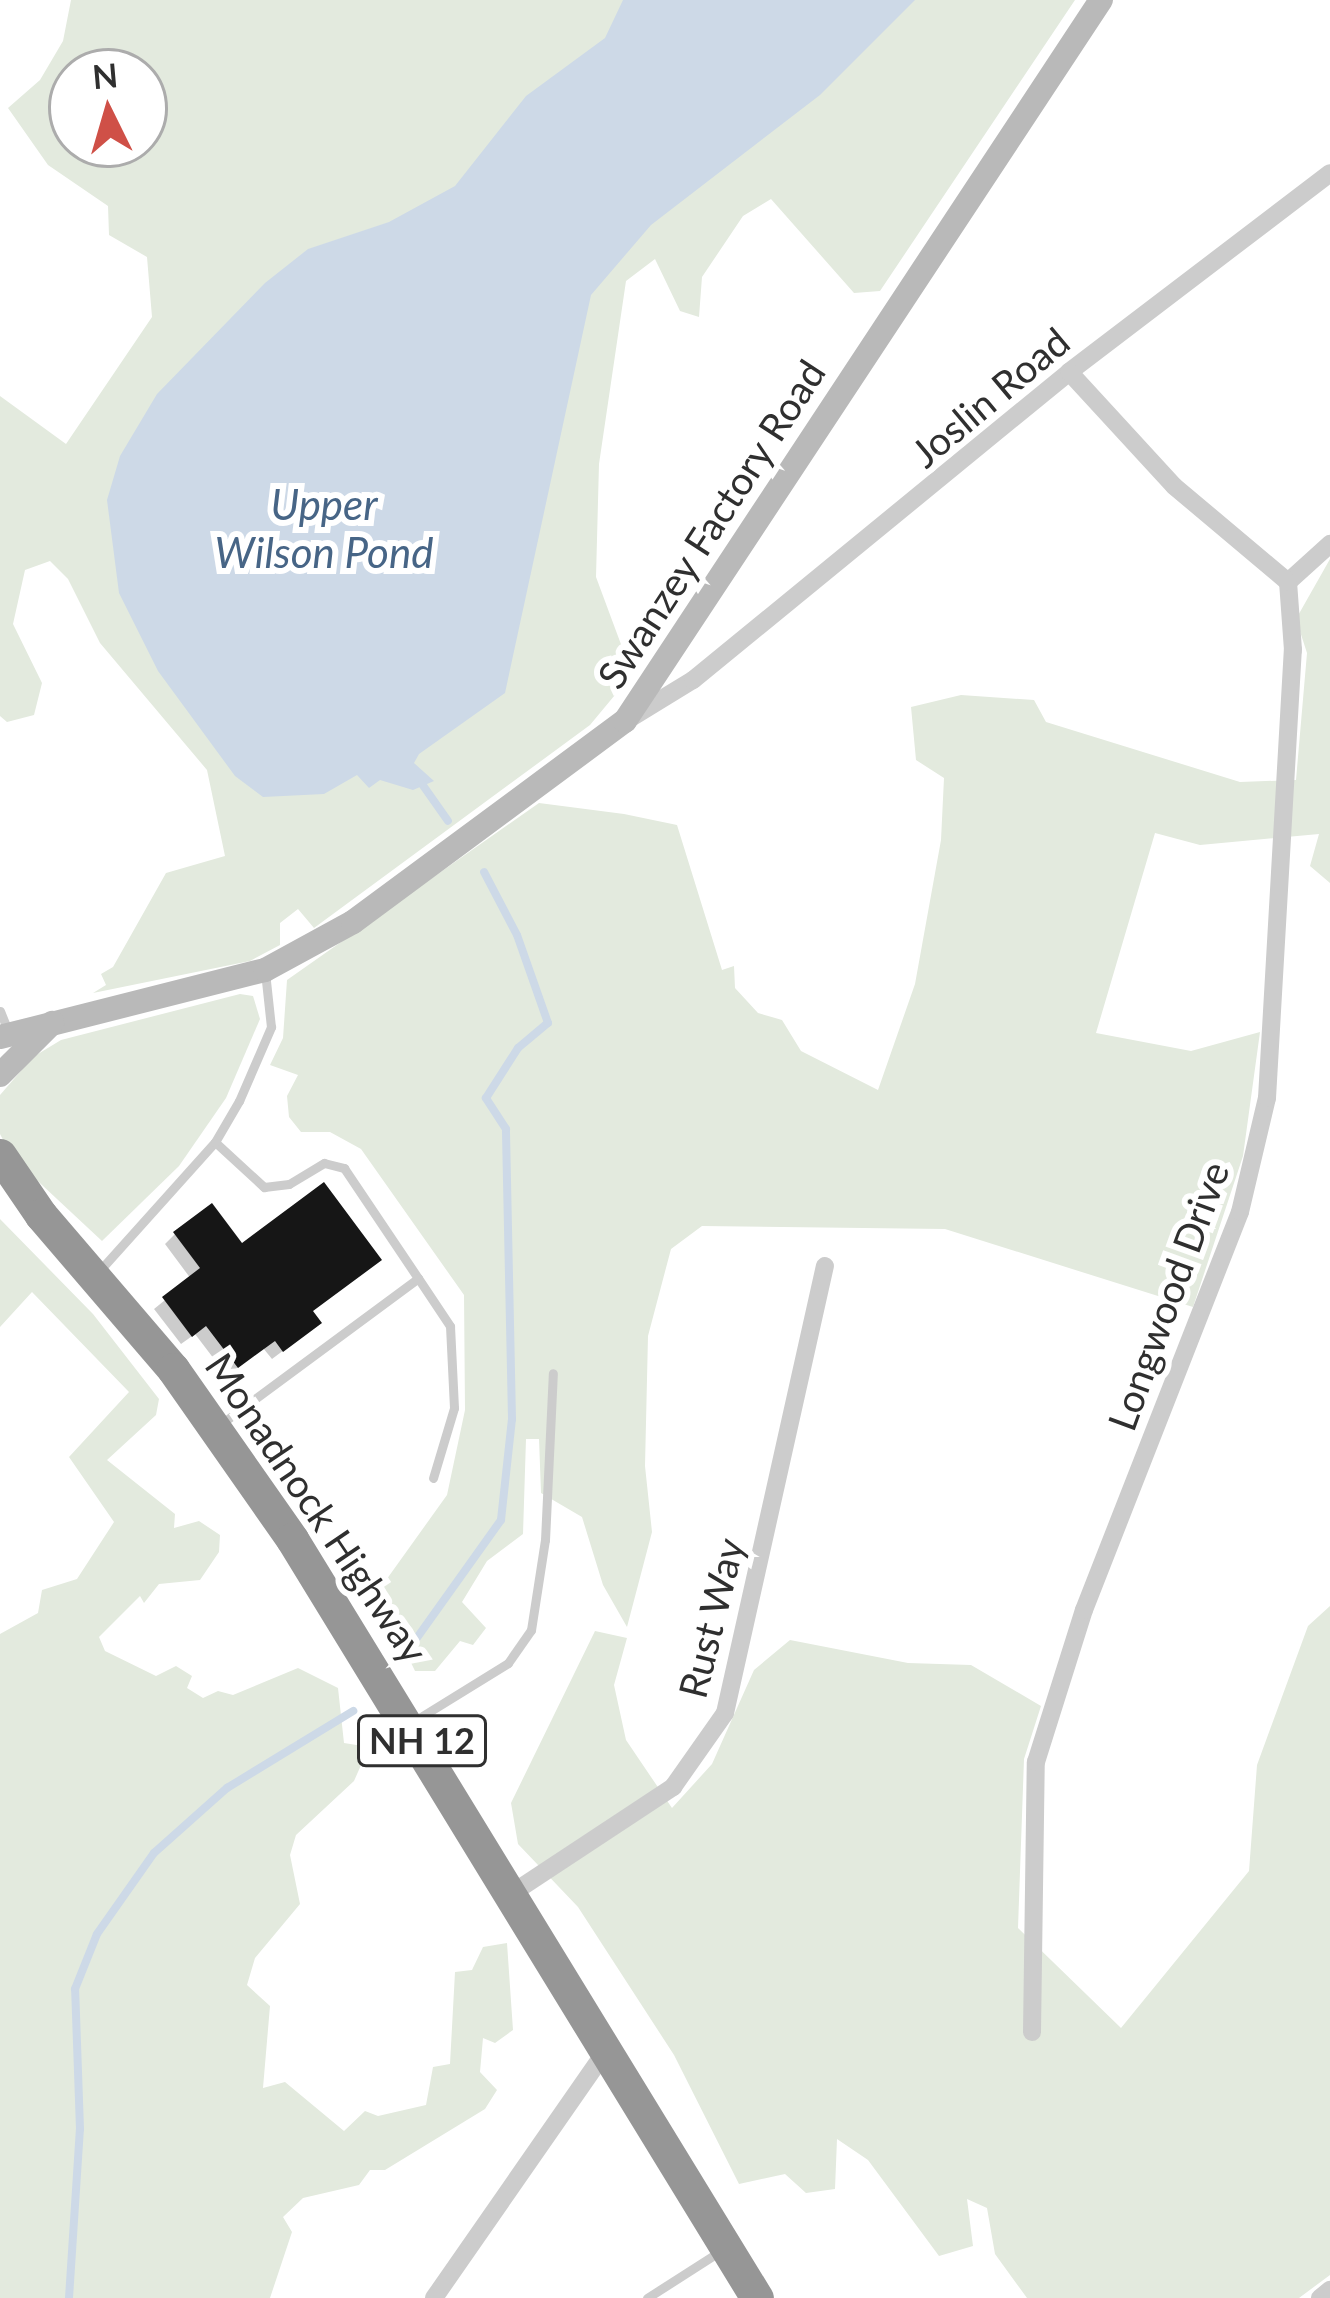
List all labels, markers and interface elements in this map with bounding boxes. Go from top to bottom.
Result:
north arrow [48,48,168,168]
text: N [91,54,120,96]
street label: Joslin Road [902,317,1078,477]
street label: Swanzey Factory Road [587,350,835,698]
water label: Upper Wilson Pond [215,479,433,578]
street label: Longwood Drive [1098,1155,1238,1437]
street label: Monadnock Highway [196,1344,438,1672]
street label: Rust Way [669,1533,753,1703]
road number: NH 12 [356,1711,488,1771]

